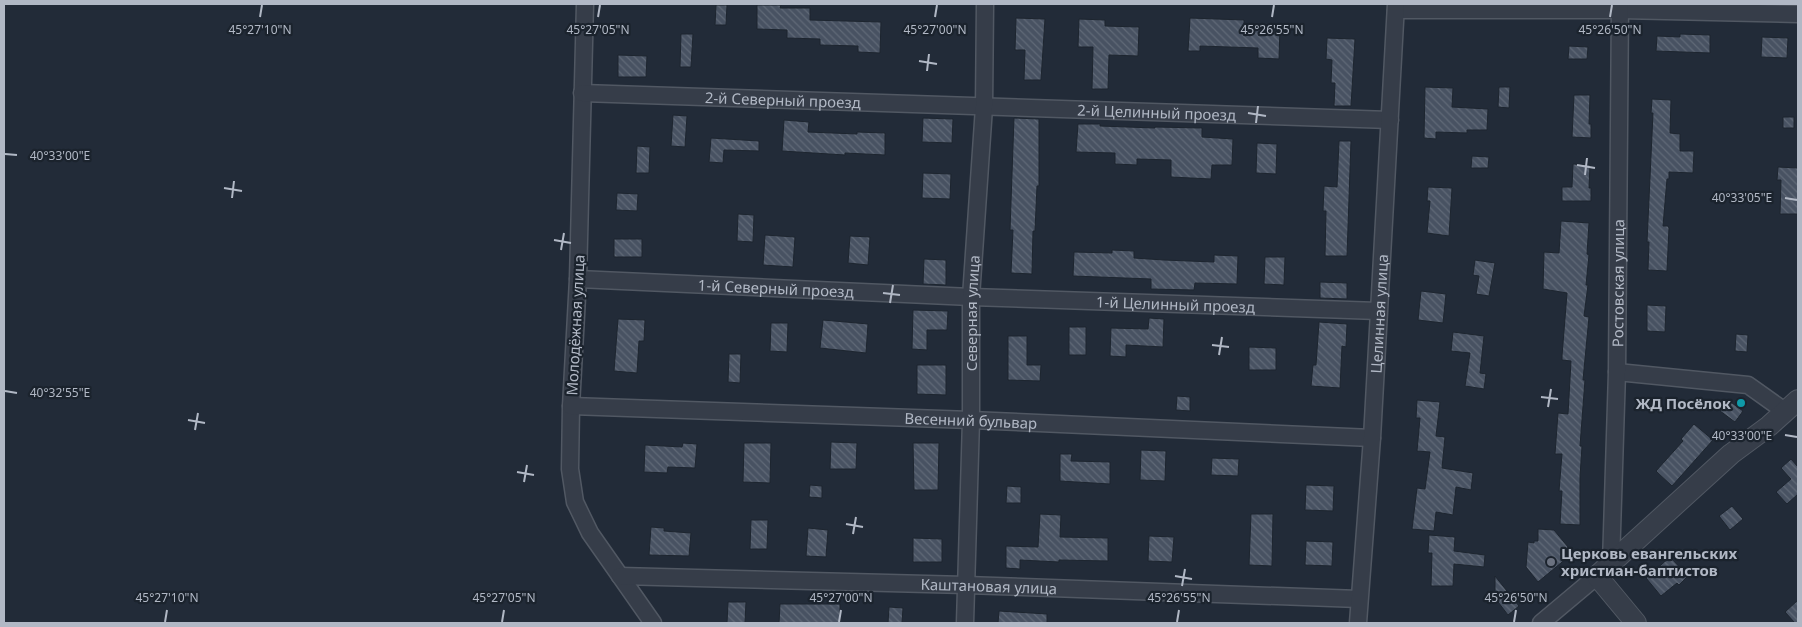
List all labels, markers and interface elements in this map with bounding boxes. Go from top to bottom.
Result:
text: 45°27'10"N [228,21,292,38]
text: 45°27'05"N [566,21,630,38]
text: 45°27'00"N [903,21,967,38]
text: 45°26'55"N [1240,21,1304,38]
text: 45°26'50"N [1578,21,1642,38]
street label: 2-й Северный проезд [705,87,861,112]
street label: 2-й Целинный проезд [1077,100,1237,125]
text: 40°33'00"E [30,147,90,164]
text: 40°33'05"E [1712,189,1772,206]
street label: Ростовская улица [1607,219,1628,347]
street label: Молодёжная улица [561,254,589,396]
street label: Северная улица [961,254,984,371]
street label: Целинная улица [1366,254,1392,374]
street label: 1-й Северный проезд [697,274,854,302]
street label: 1-й Целинный проезд [1096,291,1255,317]
text: 40°32'55"E [30,384,90,401]
place label: ЖД Посёлок [1635,393,1732,413]
marker: ЖД Посёлок [1735,397,1747,409]
street label: Весенний бульвар [904,408,1038,433]
text: 40°33'00"E [1712,427,1772,444]
place label: Церковь евангельских христиан-баптистов [1561,543,1738,580]
marker: Церковь евангельских христиан-баптистов [1545,556,1557,568]
street label: Каштановая улица [920,574,1057,598]
text: 45°27'10"N [135,589,199,606]
text: 45°27'05"N [472,589,536,606]
text: 45°27'00"N [809,589,873,606]
text: 45°26'55"N [1147,589,1211,606]
text: 45°26'50"N [1484,589,1548,606]

